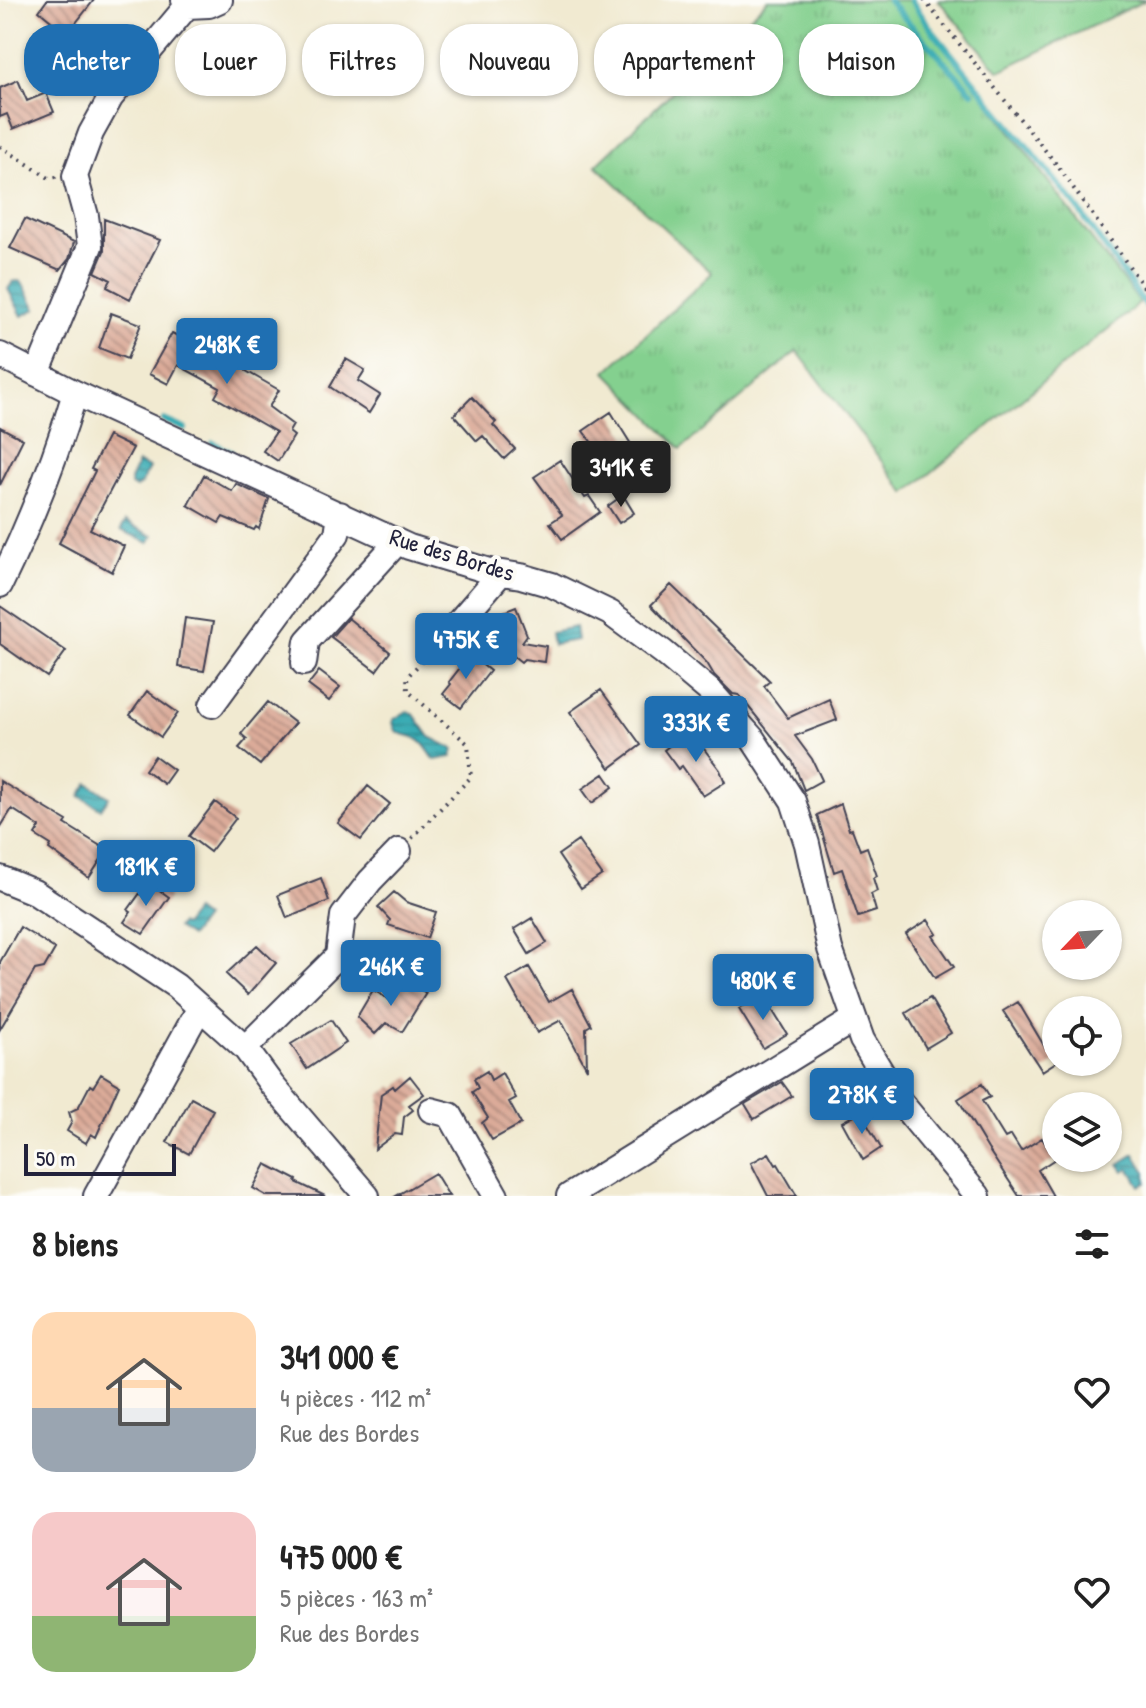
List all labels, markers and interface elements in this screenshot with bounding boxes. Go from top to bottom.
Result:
chip: Acheter [24,24,159,96]
chip: Louer [175,24,286,96]
chip: Filtres [302,24,424,96]
chip: Nouveau [440,24,578,96]
chip: Appartement [594,24,783,96]
chip: Maison [799,24,924,96]
pin: 248K € [162,318,292,386]
text: 248K € [194,326,260,361]
pin: 341K € [556,441,686,509]
text: 341K € [590,449,652,484]
street label: Rue des Bordes [386,520,518,588]
pin: 475K € [401,613,531,681]
text: 475K € [433,621,499,656]
pin: 333K € [631,696,761,764]
text: 333K € [662,704,730,739]
pin: 181K € [81,840,211,908]
text: 181K € [115,848,177,883]
north arrow [1042,900,1122,980]
map controls [1042,900,1122,1172]
pin: 246K € [326,940,456,1008]
text: 246K € [359,948,423,983]
pin: 480K € [698,954,828,1022]
text: 480K € [731,962,795,997]
button: locate [1042,996,1122,1076]
pin: 278K € [797,1068,927,1136]
text: 278K € [828,1076,896,1111]
button: layers [1042,1092,1122,1172]
scale bar [24,1140,176,1176]
text: 50 m [36,1143,75,1173]
text: 8 biens [32,1221,118,1267]
icon: filters [1070,1222,1114,1266]
text: 341 000 € [280,1334,398,1380]
icon: home [96,1344,192,1440]
icon: heart [1070,1370,1114,1414]
text: 4 pièces · 112 m² [280,1380,431,1415]
text: Rue des Bordes [280,1415,419,1450]
text: 475 000 € [280,1534,402,1580]
icon: home [96,1544,192,1640]
icon: heart [1070,1570,1114,1614]
text: 5 pièces · 163 m² [280,1580,433,1615]
text: Rue des Bordes [280,1615,419,1650]

